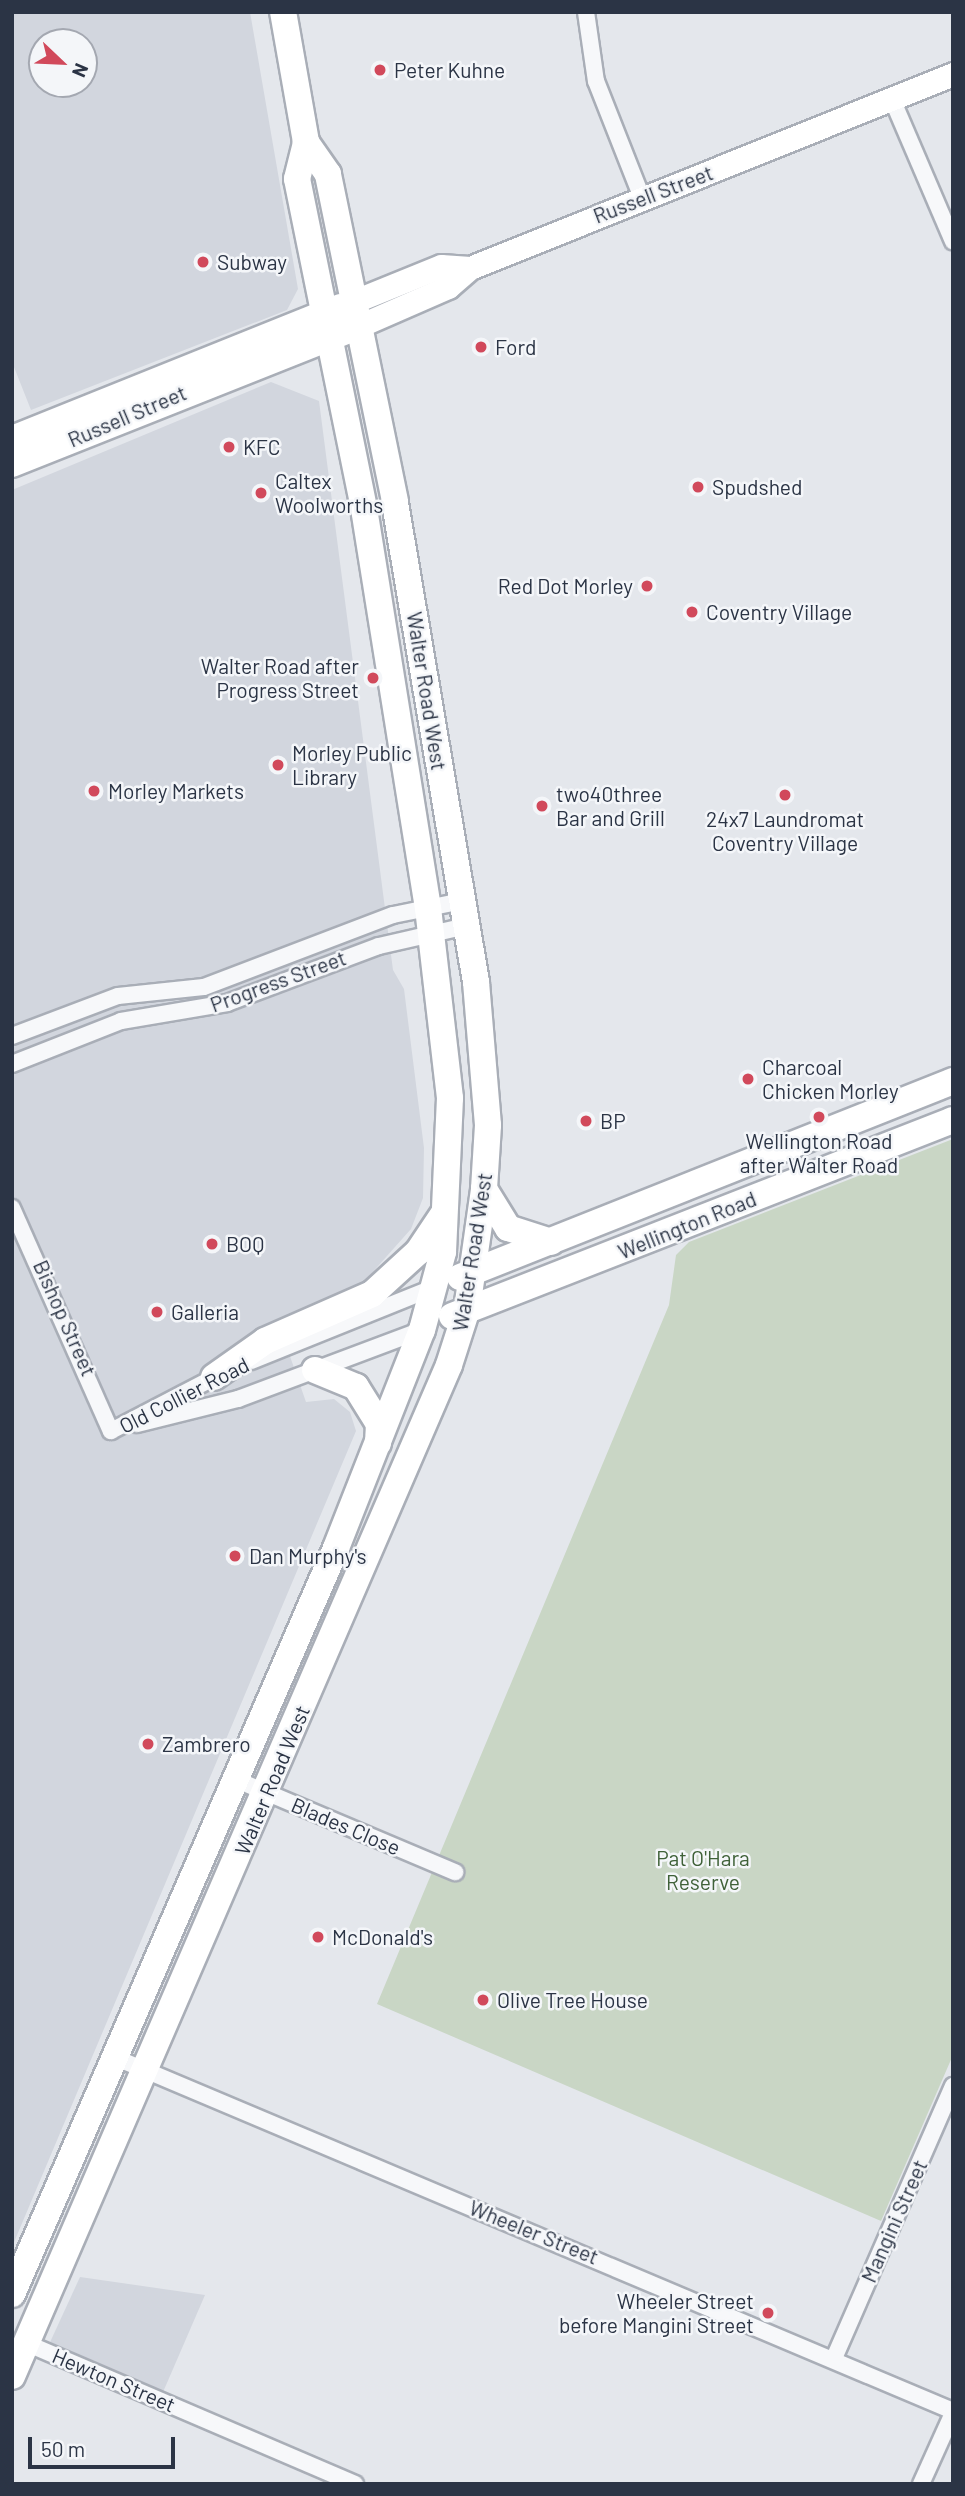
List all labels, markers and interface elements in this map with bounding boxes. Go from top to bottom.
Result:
north arrow [28,28,98,98]
place label: Peter Kuhne [394,57,505,83]
text: N [68,60,94,81]
marker: Peter Kuhne [372,62,388,78]
street label: Russell Street [589,160,717,228]
place label: Subway [217,249,287,275]
marker: Subway [195,254,211,270]
place label: Ford [495,334,537,360]
marker: Ford [473,339,489,355]
street label: Russell Street [64,380,190,452]
place label: KFC [243,434,280,460]
marker: KFC [221,439,237,455]
place label: Caltex Woolworths [275,468,383,518]
place label: Spudshed [712,474,803,500]
marker: Spudshed [690,479,706,495]
marker: Caltex Woolworths [253,485,269,501]
place label: Red Dot Morley [498,573,633,599]
marker: Red Dot Morley [639,578,655,594]
place label: Coventry Village [706,599,852,625]
marker: Coventry Village [684,604,700,620]
street label: Walter Road West [402,610,452,772]
place label: Walter Road after Progress Street [201,653,359,703]
marker: Walter Road after Progress Street [365,670,381,686]
place label: Morley Public Library [292,740,412,790]
marker: Morley Public Library [270,757,286,773]
place label: Morley Markets [108,778,244,804]
place label: two40three Bar and Grill [556,781,665,831]
marker: Morley Markets [86,783,102,799]
marker: 24x7 Laundromat Coventry Village [777,787,793,803]
marker: two40three Bar and Grill [534,798,550,814]
place label: 24x7 Laundromat Coventry Village [706,806,864,856]
street label: Progress Street [207,945,349,1017]
place label: Charcoal Chicken Morley [762,1054,899,1104]
marker: Charcoal Chicken Morley [740,1071,756,1087]
place label: BP [600,1108,626,1134]
marker: Wellington Road after Walter Road [811,1109,827,1125]
marker: BP [578,1113,594,1129]
place label: Wellington Road after Walter Road [740,1128,898,1178]
street label: Walter Road West [447,1171,497,1333]
street label: Wellington Road [614,1186,760,1264]
place label: BOQ [226,1231,264,1257]
marker: BOQ [204,1236,220,1252]
street label: Bishop Street [28,1256,102,1380]
place label: Galleria [171,1299,239,1325]
marker: Galleria [149,1304,165,1320]
street label: Old Collier Road [115,1351,253,1439]
place label: Dan Murphy's [249,1543,367,1569]
marker: Dan Murphy's [227,1548,243,1564]
street label: Walter Road West [229,1701,315,1859]
place label: Zambrero [162,1731,251,1757]
marker: Zambrero [140,1736,156,1752]
street label: Blades Close [288,1792,404,1860]
park label: Pat O'Hara Reserve [656,1845,750,1895]
place label: McDonald's [332,1924,433,1950]
marker: McDonald's [310,1929,326,1945]
place label: Olive Tree House [497,1987,648,2013]
marker: Olive Tree House [475,1992,491,2008]
street label: Mangini Street [856,2156,932,2286]
street label: Wheeler Street [466,2195,602,2269]
place label: Wheeler Street before Mangini Street [559,2288,754,2338]
marker: Wheeler Street before Mangini Street [760,2305,776,2321]
street label: Hewton Street [49,2343,179,2417]
scale bar [32,2422,178,2466]
text: 50 m [41,2436,85,2461]

